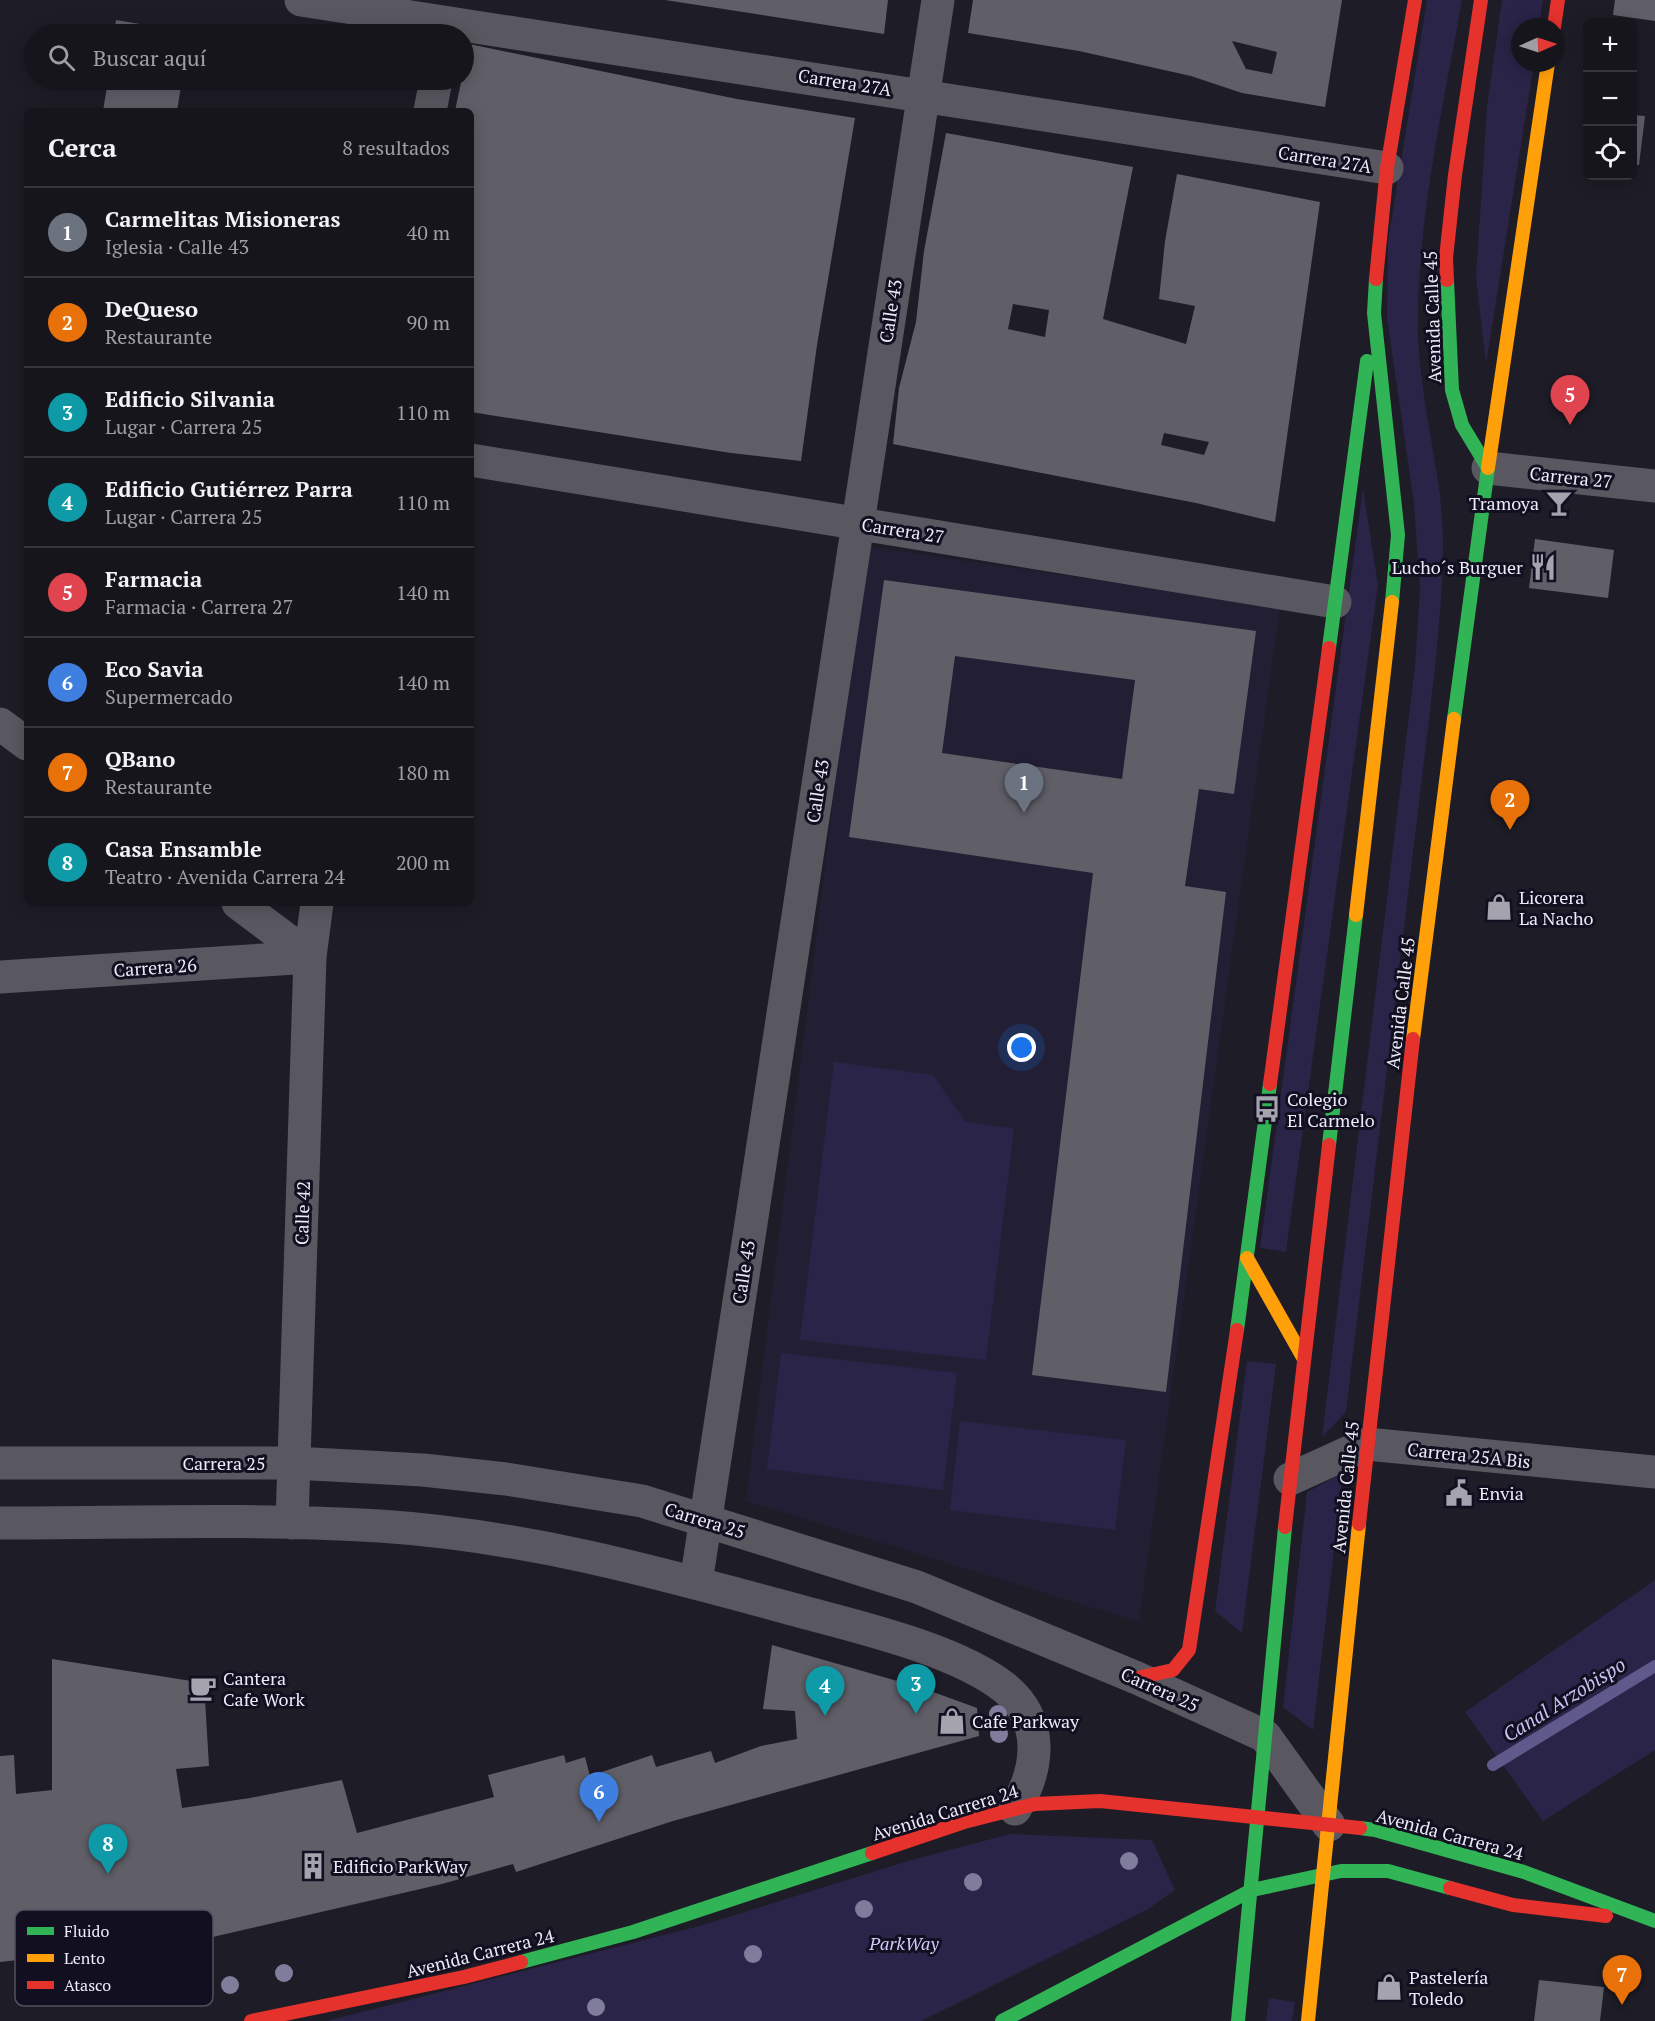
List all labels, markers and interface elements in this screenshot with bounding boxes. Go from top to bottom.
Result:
north arrow [1511,18,1565,72]
map controls [1583,18,1637,180]
button: + [1583,18,1637,72]
search box [24,24,474,90]
icon: search [45,41,78,74]
text: Buscar aquí [93,43,206,72]
street label: Carrera 27A [797,63,894,101]
button: − [1583,72,1637,126]
button: locate [1583,126,1637,180]
text: Cerca [48,130,117,164]
text: 8 resultados [342,134,450,161]
street label: Carrera 27A [1277,140,1374,178]
text: Carmelitas Misioneras [105,204,341,233]
text: 1 [62,219,73,246]
text: 40 m [407,219,450,246]
text: Iglesia · Calle 43 [105,233,249,260]
street label: Avenida Calle 45 [1418,250,1446,384]
street label: Calle 43 [873,277,907,345]
text: DeQueso [105,294,198,323]
text: 2 [62,309,73,336]
text: 90 m [407,309,450,336]
text: Restaurante [105,323,212,350]
pin: 5 [1550,376,1590,425]
text: Edificio Silvania [105,384,275,413]
text: 3 [62,399,73,426]
text: 110 m [396,399,450,426]
text: Lugar · Carrera 25 [105,413,263,440]
street label: Carrera 27 [1528,461,1614,493]
text: Edificio Gutiérrez Parra [105,474,353,503]
bar icon: Tramoya [1544,488,1574,518]
text: 4 [62,489,73,516]
text: 110 m [396,489,450,516]
place label: Tramoya [1469,491,1539,515]
text: Lugar · Carrera 25 [105,503,263,530]
street label: Carrera 27 [860,512,946,548]
restaurant icon: Lucho´s Burguer [1528,552,1558,582]
place label: Lucho´s Burguer [1392,555,1523,579]
text: Farmacia [105,564,202,593]
text: 5 [62,579,73,606]
text: 140 m [396,579,450,606]
text: Farmacia · Carrera 27 [105,593,293,620]
text: Eco Savia [105,654,204,683]
text: 6 [62,669,73,696]
text: 140 m [396,669,450,696]
text: Supermercado [105,683,233,710]
text: QBano [105,744,175,773]
street label: Calle 43 [800,757,834,825]
text: 7 [62,759,73,786]
text: 180 m [396,759,450,786]
pin: 1 [1004,764,1044,813]
text: Restaurante [105,773,212,800]
pin: 2 [1490,780,1530,830]
text: Casa Ensamble [105,834,262,863]
text: 8 [62,849,73,876]
text: 200 m [396,849,450,876]
text: Teatro · Avenida Carrera 24 [105,863,345,890]
place label: Licorera La Nacho [1519,885,1594,930]
shop icon: Licorera La Nacho [1484,892,1514,922]
street label: Avenida Calle 45 [1380,936,1420,1070]
street label: Carrera 26 [113,952,198,982]
your location [1007,1033,1036,1062]
place label: Colegio El Carmelo [1287,1087,1375,1132]
bus stop icon: Colegio El Carmelo [1252,1094,1282,1124]
street label: Calle 42 [289,1181,315,1245]
street label: Calle 43 [726,1238,760,1306]
street label: Avenida Calle 45 [1326,1420,1364,1554]
street label: Carrera 25A Bis [1406,1437,1532,1473]
street label: Carrera 25 [182,1451,266,1475]
public building icon: Envia [1444,1478,1474,1508]
place label: Envia [1479,1481,1524,1505]
street label: Carrera 25 [662,1496,748,1544]
water label: Canal Arzobispo [1497,1650,1631,1748]
street label: Carrera 25 [1117,1661,1203,1717]
pin: 3 [896,1664,936,1714]
place label: Cantera Cafe Work [223,1666,305,1711]
pin: 4 [806,1666,844,1716]
cafe icon: Cantera Cafe Work [188,1673,218,1703]
shop icon: Cafe Parkway [937,1706,967,1736]
place label: Cafe Parkway [972,1709,1080,1733]
pin: 6 [580,1772,618,1822]
street label: Avenida Carrera 24 [869,1778,1021,1846]
street label: Avenida Carrera 24 [1374,1803,1527,1865]
pin: 8 [88,1824,128,1874]
building icon: Edificio ParkWay [298,1851,328,1881]
place label: Edificio ParkWay [333,1854,469,1878]
legend [15,1910,213,2006]
text: Fluido [64,1920,109,1942]
street label: Avenida Carrera 24 [404,1923,557,1983]
park label: ParkWay [868,1931,939,1955]
text: Lento [64,1947,105,1969]
pin: 7 [1602,1956,1642,2005]
place label: Pastelería Toledo [1409,1965,1488,2010]
shop icon: Pastelería Toledo [1374,1972,1404,2002]
text: Atasco [64,1974,111,1996]

